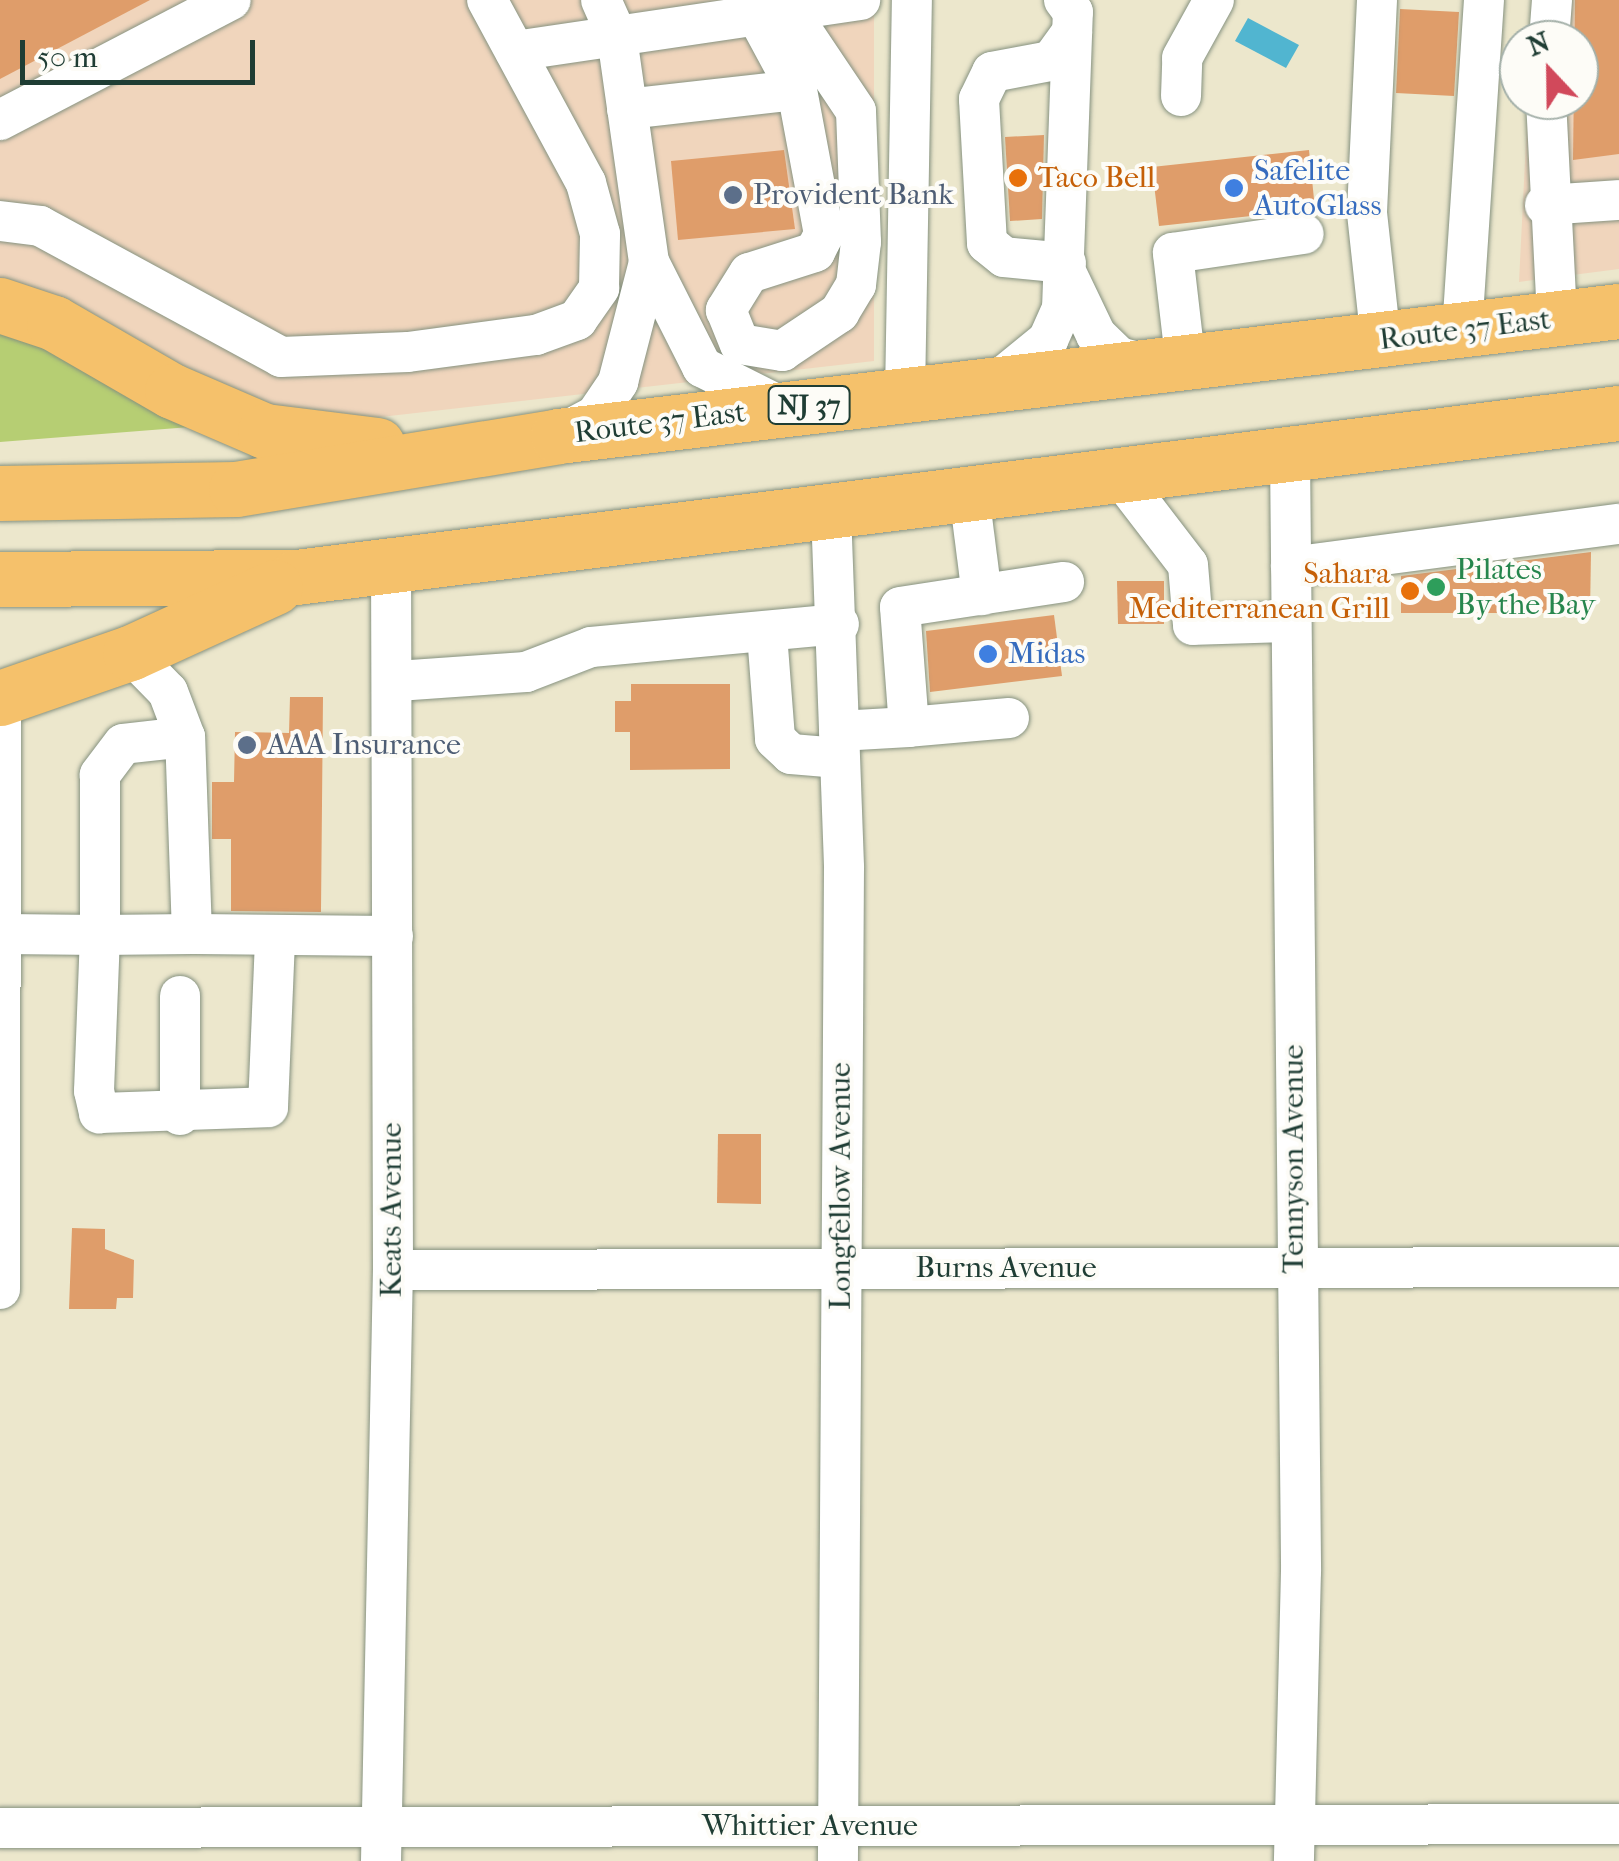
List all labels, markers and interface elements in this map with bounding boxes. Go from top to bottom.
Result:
scale bar [25,20,260,82]
north arrow [1499,20,1599,120]
text: N [1522,24,1554,63]
text: 50 m [37,40,98,75]
place label: Safelite AutoGlass [1254,153,1382,224]
place label: Taco Bell [1038,160,1155,196]
marker: Taco Bell [1007,167,1029,189]
place label: Provident Bank [753,177,954,213]
marker: Safelite AutoGlass [1223,177,1245,199]
marker: Provident Bank [722,184,744,206]
street label: Route 37 East [1377,302,1553,358]
road number: NJ 37 [766,382,852,428]
street label: Route 37 East [572,395,748,451]
place label: Pilates By the Bay [1456,552,1595,622]
place label: Sahara Mediterranean Grill [1129,556,1390,626]
marker: Pilates By the Bay [1425,576,1447,598]
marker: Sahara Mediterranean Grill [1399,580,1421,602]
place label: Midas [1008,636,1085,672]
marker: Midas [977,643,999,665]
place label: AAA Insurance [267,727,461,763]
marker: AAA Insurance [236,734,258,756]
street label: Tennyson Avenue [1276,1044,1312,1274]
street label: Longfellow Avenue [823,1062,859,1310]
street label: Keats Avenue [374,1122,410,1298]
street label: Burns Avenue [916,1250,1096,1286]
street label: Whittier Avenue [702,1808,918,1844]

